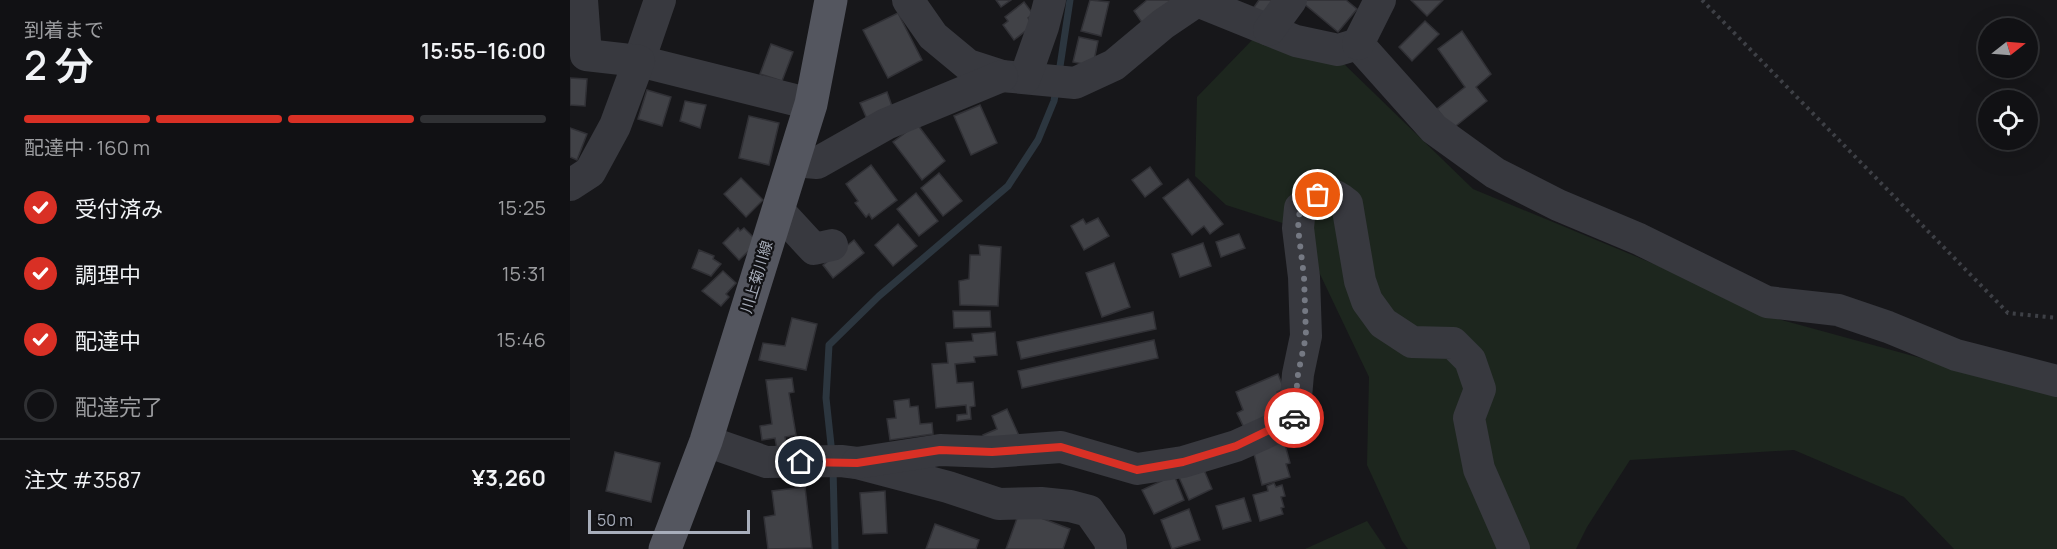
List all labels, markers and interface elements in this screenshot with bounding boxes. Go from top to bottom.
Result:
text: 到着まで [24,16,104,43]
north arrow [1978,18,2038,78]
map controls [1978,18,2038,150]
text: 15:55–16:00 [421,36,546,66]
text: 2 分 [24,38,94,92]
button: locate [1978,90,2038,150]
text: 配達中 · 160 m [24,134,150,161]
pin [1292,169,1343,220]
icon: bag [1301,178,1334,211]
icon: check [24,191,57,224]
text: 受付済み [75,194,163,224]
text: 15:25 [498,194,546,221]
street label: 川上菊川線 [736,238,778,316]
icon: check [24,257,57,290]
text: 調理中 [75,260,141,290]
text: 15:31 [502,260,546,287]
icon: check [24,323,57,356]
text: 配達中 [75,326,141,356]
text: 15:46 [496,326,546,353]
courier [1264,388,1324,448]
text: 配達完了 [75,392,163,422]
icon: car [1278,402,1311,435]
pin [775,436,826,487]
icon: home [784,445,817,478]
text: ¥3,260 [472,463,546,493]
text: 注文 #3587 [24,465,141,495]
scale bar [588,507,750,534]
text: 50 m [597,509,633,531]

